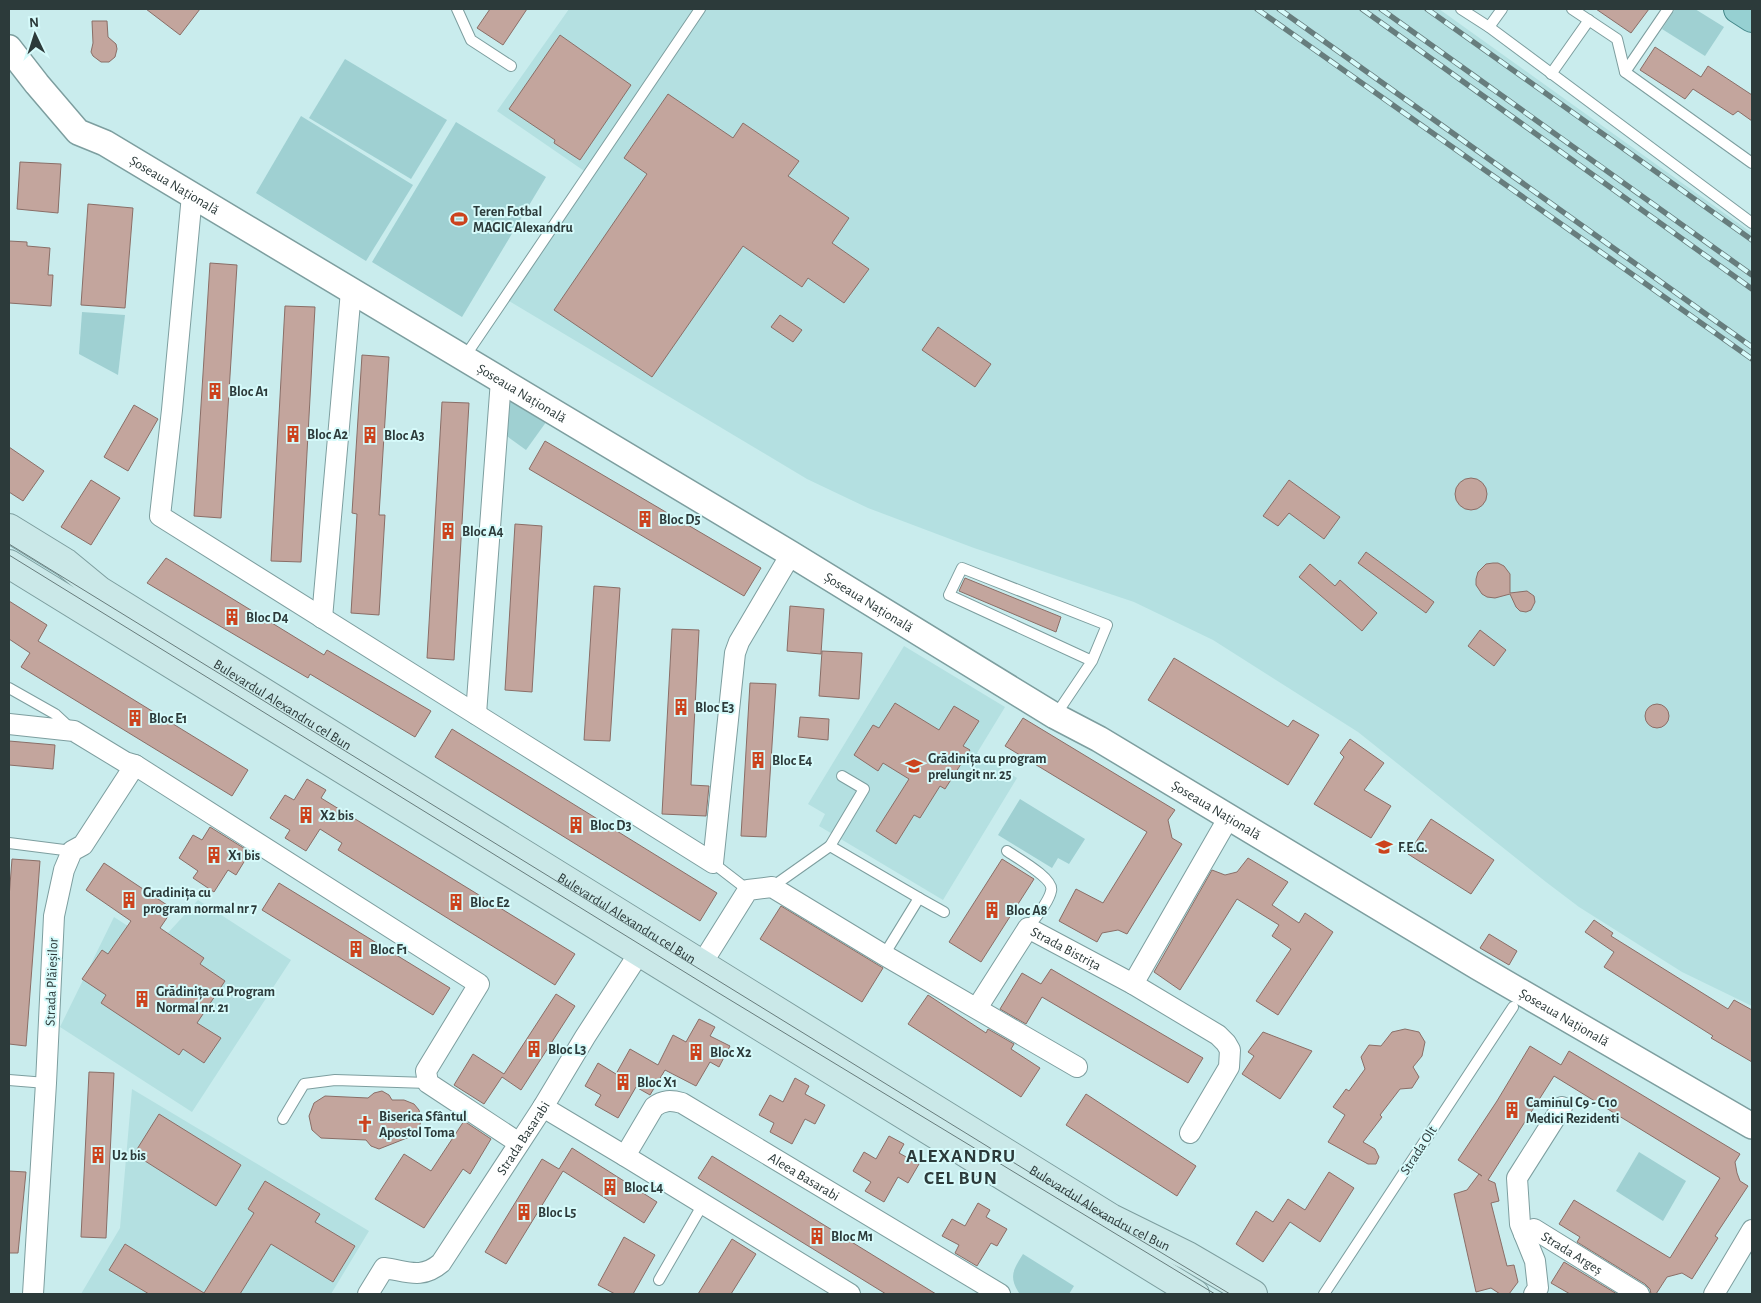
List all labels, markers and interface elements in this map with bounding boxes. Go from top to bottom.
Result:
north arrow [10,10,60,60]
text: N [29,16,40,30]
street label: Șoseaua Națională [127,154,222,218]
place label: Teren Fotbal MAGIC Alexandru [473,205,573,235]
sports icon: Teren Fotbal MAGIC Alexandru [449,209,469,229]
street label: Șoseaua Națională [474,362,569,426]
building icon: Bloc A1 [205,381,225,401]
place label: Bloc A1 [229,385,269,399]
building icon: Bloc A2 [283,424,303,444]
building icon: Bloc A3 [360,425,380,445]
place label: Bloc A2 [307,428,349,442]
place label: Bloc A3 [384,429,425,443]
building icon: Bloc D5 [635,509,655,529]
place label: Bloc D5 [659,513,700,527]
building icon: Bloc A4 [438,521,458,541]
place label: Bloc A4 [462,525,504,539]
street label: Șoseaua Națională [821,570,916,635]
building icon: Bloc D4 [222,607,242,627]
place label: Bloc D4 [246,611,288,625]
street label: Bulevardul Alexandru cel Bun [211,657,354,753]
building icon: Bloc E3 [671,697,691,717]
place label: Bloc E3 [695,701,734,715]
building icon: Bloc E1 [125,708,145,728]
place label: Bloc E1 [149,712,187,726]
building icon: Bloc E4 [748,750,768,770]
place label: Grădinița cu program prelungit nr. 25 [928,752,1047,782]
place label: Bloc E4 [772,754,812,768]
school or university icon: Grădinița cu program prelungit nr. 25 [904,756,924,776]
street label: Șoseaua Națională [1168,778,1263,843]
building icon: X2 bis [296,805,316,825]
place label: X2 bis [320,809,354,823]
building icon: Bloc D3 [566,815,586,835]
place label: Bloc D3 [590,819,631,833]
school or university icon: F.E.G. [1374,837,1394,857]
place label: F.E.G. [1398,841,1428,855]
building icon: X1 bis [204,845,224,865]
place label: X1 bis [228,849,260,863]
street label: Bulevardul Alexandru cel Bun [555,871,698,967]
place label: Gradinița cu program normal nr 7 [143,886,257,916]
building icon: Gradinița cu program normal nr 7 [119,890,139,910]
building icon: Bloc E2 [446,892,466,912]
place label: Bloc E2 [470,896,510,910]
building icon: Bloc A8 [982,900,1002,920]
place label: Bloc A8 [1006,904,1048,918]
street label: Strada Bistrița [1028,925,1104,974]
street label: Strada Plăieșilor [43,937,62,1026]
building icon: Bloc F1 [346,939,366,959]
place label: Bloc F1 [370,943,408,957]
place label: Grădinița cu Program Normal nr. 21 [156,985,275,1015]
street label: Șoseaua Națională [1516,986,1612,1050]
building icon: Grădinița cu Program Normal nr. 21 [132,989,152,1009]
building icon: Bloc L3 [524,1039,544,1059]
building icon: Bloc X2 [686,1042,706,1062]
place label: Bloc L3 [548,1043,586,1057]
place label: Bloc X2 [710,1046,752,1060]
building icon: Bloc X1 [613,1072,633,1092]
place label: Bloc X1 [637,1076,677,1090]
place label: Caminul C9 - C10 Medici Rezidenti [1526,1096,1619,1126]
street label: Strada Basarabi [495,1099,553,1178]
building icon: Caminul C9 - C10 Medici Rezidenti [1502,1100,1522,1120]
place label: Biserica Sfântul Apostol Toma [379,1110,467,1140]
church icon: Biserica Sfântul Apostol Toma [355,1114,375,1134]
street label: Strada Olt [1398,1123,1440,1177]
building icon: U2 bis [88,1145,108,1165]
district label: ALEXANDRU CEL BUN [906,1147,1016,1188]
place label: U2 bis [112,1149,146,1163]
street label: Aleea Basarabi [766,1151,842,1204]
street label: Bulevardul Alexandru cel Bun [1027,1163,1172,1254]
building icon: Bloc L4 [600,1177,620,1197]
place label: Bloc L4 [624,1181,663,1195]
building icon: Bloc L5 [514,1202,534,1222]
place label: Bloc L5 [538,1206,576,1220]
building icon: Bloc M1 [807,1226,827,1246]
street label: Strada Argeș [1539,1229,1605,1278]
place label: Bloc M1 [831,1230,873,1244]

